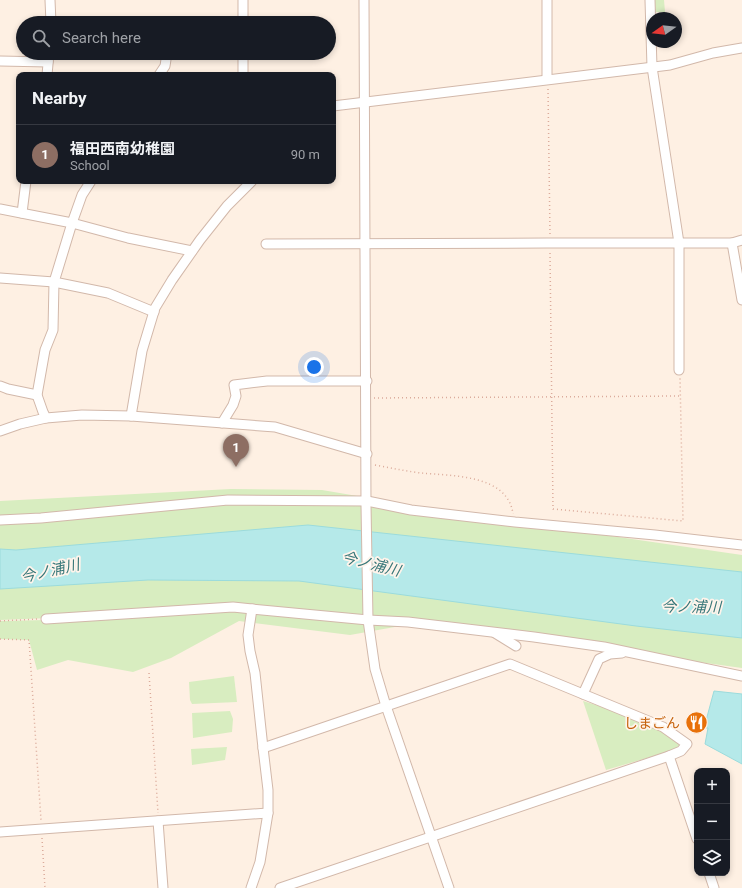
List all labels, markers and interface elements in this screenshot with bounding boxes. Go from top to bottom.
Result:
north arrow [646,12,682,48]
search box [16,16,336,60]
icon: search [30,27,52,49]
text: Search here [62,29,141,47]
text: Nearby [32,88,87,108]
text: 福田西南幼稚園 [70,140,175,158]
text: 1 [41,147,49,162]
text: 90 m [291,147,320,162]
text: School [70,158,110,173]
your location [304,357,324,377]
pin: 1 [223,434,249,467]
water label: 今ノ浦川 [340,548,404,580]
water label: 今ノ浦川 [19,555,83,587]
water label: 今ノ浦川 [661,597,723,617]
restaurant icon: しまごん [683,710,709,736]
place label: しまごん [624,715,680,731]
map controls [694,768,730,876]
button: + [694,768,730,804]
button: − [694,804,730,840]
button: layers [694,840,730,876]

